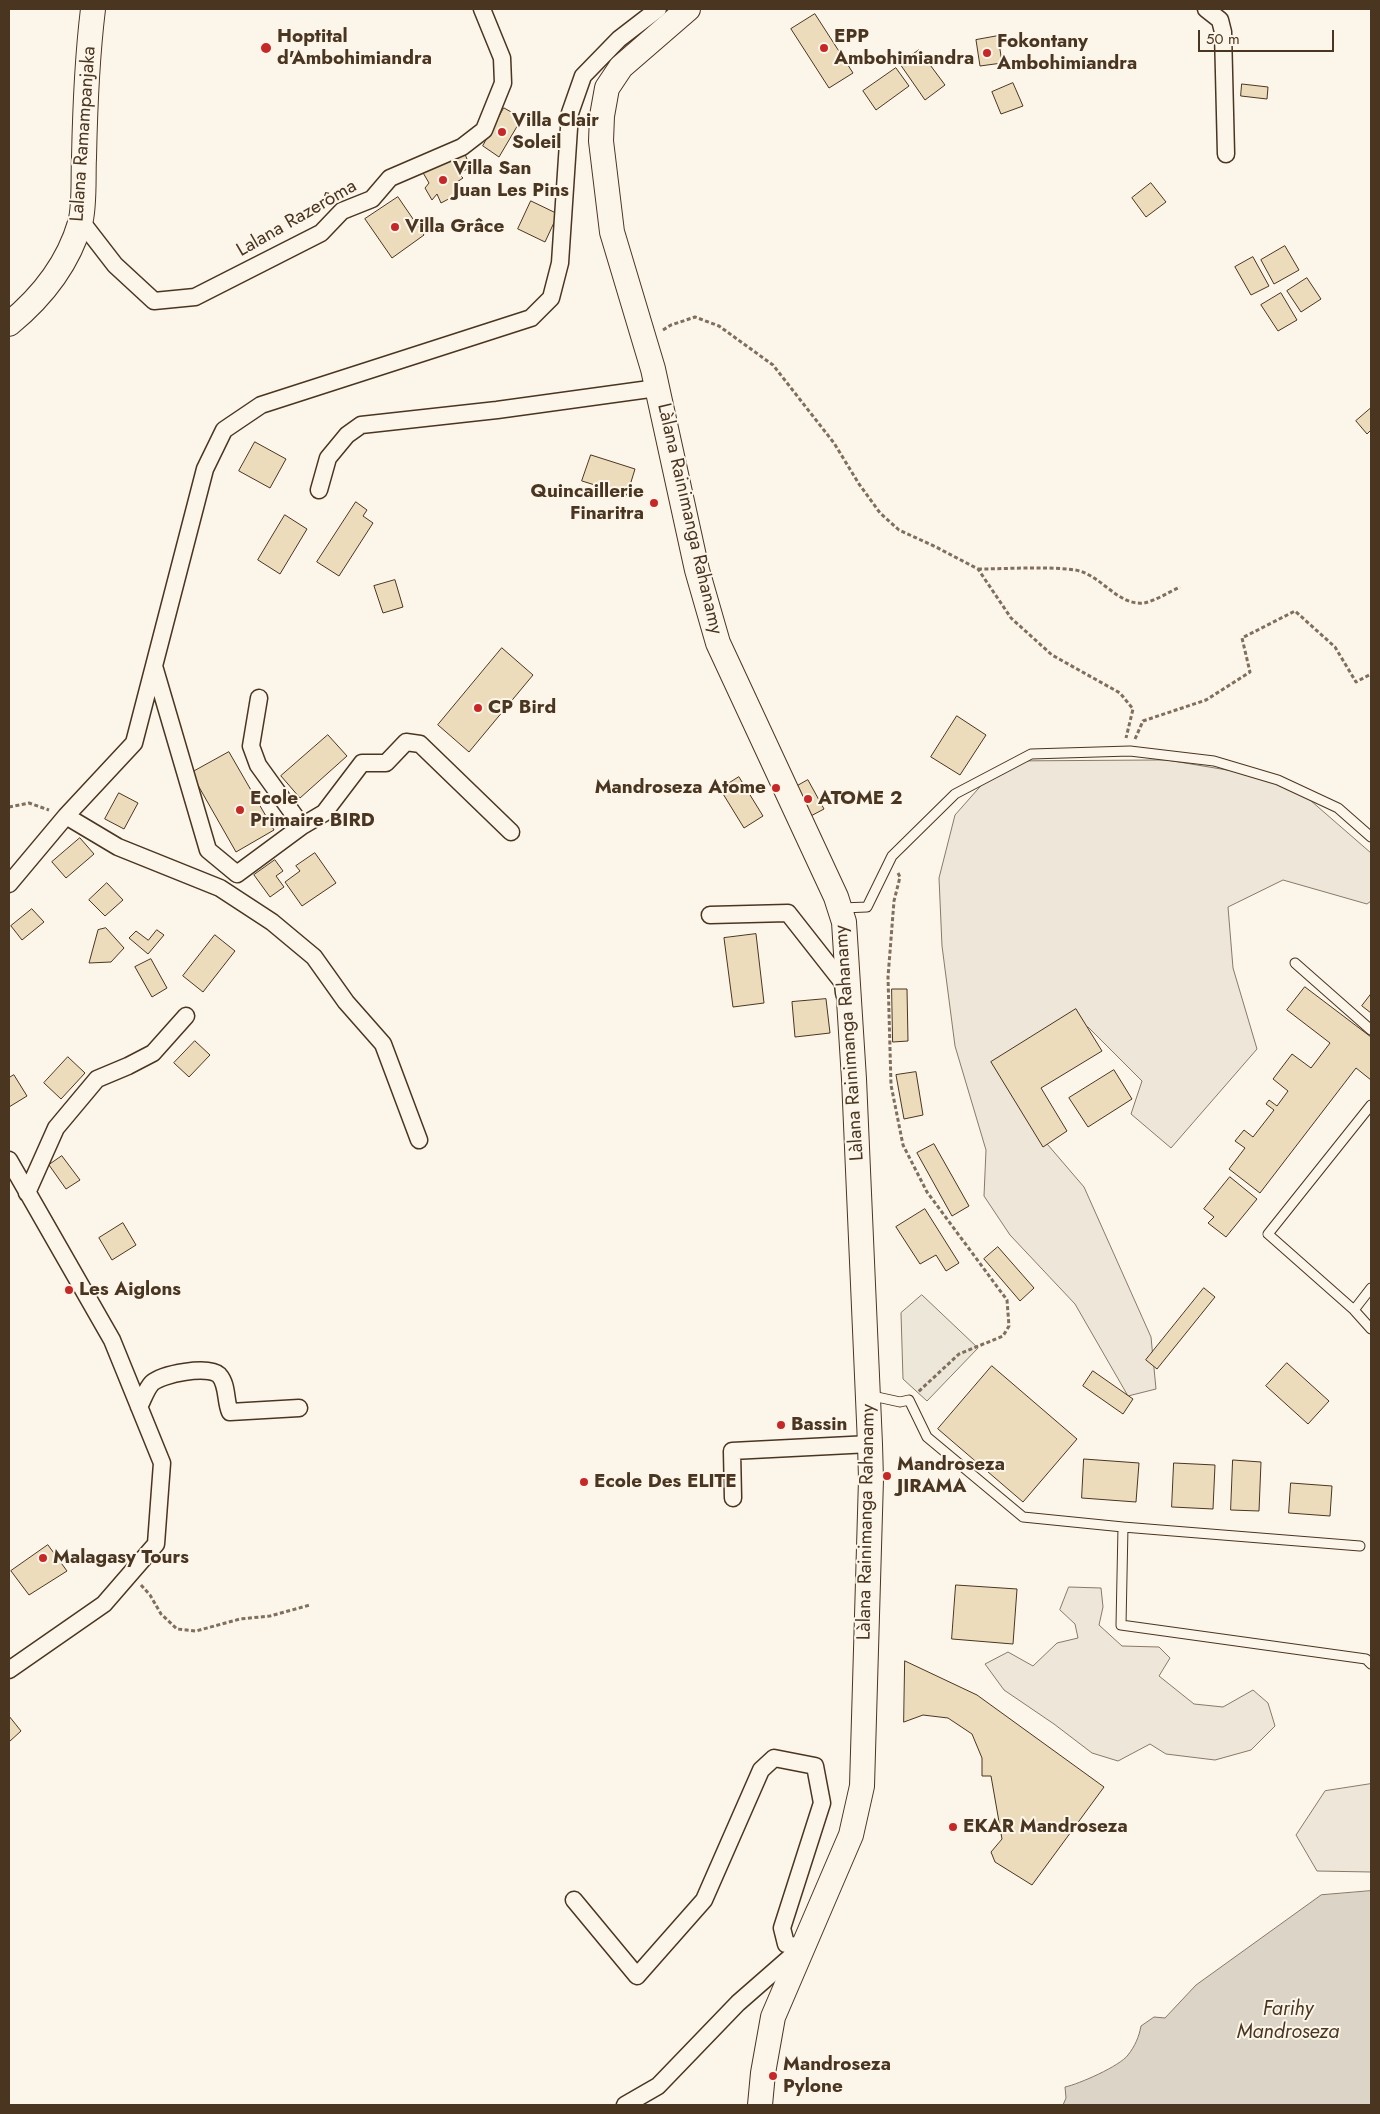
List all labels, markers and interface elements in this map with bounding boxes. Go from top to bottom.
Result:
scale bar [1200,20,1336,52]
place label: Hoptital d'Ambohimiandra [277,26,432,70]
place label: EPP Ambohimiandra [834,26,974,70]
text: 50 m [1206,28,1240,50]
place label: Fokontany Ambohimiandra [997,31,1137,75]
marker: Hoptital d'Ambohimiandra [259,41,273,55]
marker: EPP Ambohimiandra [818,42,830,54]
street label: Lalana Ramampanjaka [66,45,102,223]
marker: Fokontany Ambohimiandra [981,47,993,59]
place label: Villa Clair Soleil [512,110,599,154]
marker: Villa Clair Soleil [496,126,508,138]
place label: Villa San Juan Les Pins [453,158,569,202]
marker: Villa San Juan Les Pins [437,174,449,186]
street label: Lalana Razerôma [233,175,361,263]
place label: Villa Grâce [405,216,504,238]
marker: Villa Grâce [389,221,401,233]
street label: Làlana Rainimanga Rahanamy [651,401,727,637]
place label: Quincaillerie Finaritra [531,481,644,525]
marker: Quincaillerie Finaritra [648,497,660,509]
place label: CP Bird [488,697,556,719]
marker: CP Bird [472,702,484,714]
place label: Mandroseza Atome [595,777,766,799]
marker: Mandroseza Atome [770,782,782,794]
place label: Ecole Primaire BIRD [250,788,375,832]
place label: ATOME 2 [818,788,902,810]
marker: ATOME 2 [802,793,814,805]
marker: Ecole Primaire BIRD [234,804,246,816]
street label: Làlana Rainimanga Rahanamy [830,924,870,1162]
place label: Les Aiglons [79,1279,181,1301]
marker: Les Aiglons [63,1284,75,1296]
street label: Làlana Rainimanga Rahanamy [854,1404,880,1640]
place label: Bassin [791,1414,847,1436]
marker: Bassin [775,1419,787,1431]
place label: Mandroseza JIRAMA [897,1454,1005,1498]
marker: Mandroseza JIRAMA [881,1470,893,1482]
place label: Ecole Des ELITE [594,1471,737,1493]
marker: Ecole Des ELITE [578,1476,590,1488]
place label: Malagasy Tours [53,1547,189,1569]
marker: Malagasy Tours [37,1552,49,1564]
place label: EKAR Mandroseza [963,1816,1128,1838]
marker: EKAR Mandroseza [947,1821,959,1833]
water label: Farihy Mandroseza [1237,1998,1339,2045]
place label: Mandroseza Pylone [783,2054,891,2098]
marker: Mandroseza Pylone [767,2070,779,2082]

